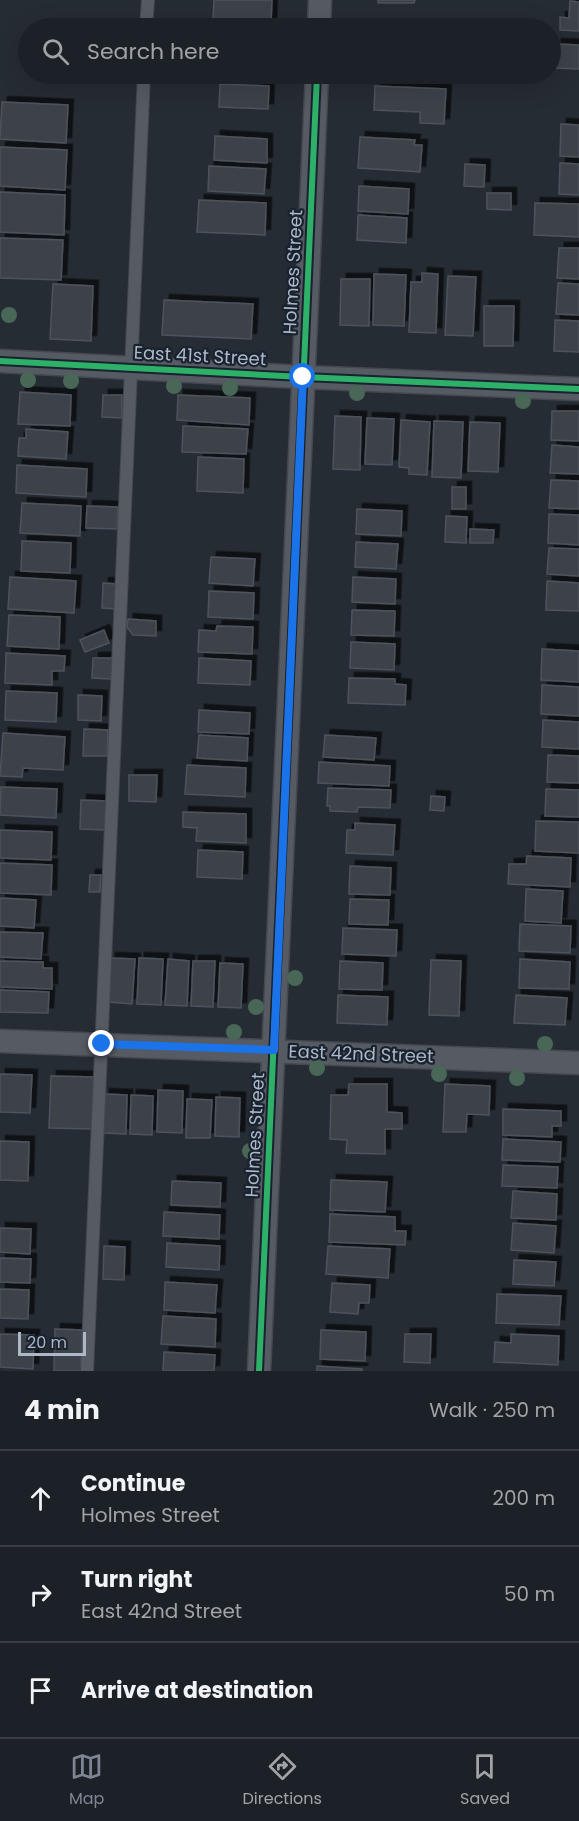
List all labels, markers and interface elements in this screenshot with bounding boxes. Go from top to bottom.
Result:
search box [18,18,561,84]
icon: search [39,35,72,68]
text: Search here [87,36,220,67]
street label: Holmes Street [277,209,308,335]
street label: East 41st Street [133,340,267,371]
route start [289,363,315,389]
route end [88,1030,114,1056]
street label: East 42nd Street [288,1038,434,1069]
street label: Holmes Street [239,1072,270,1198]
scale bar [18,1329,86,1356]
text: 20 m [27,1331,67,1354]
text: 4 min [24,1392,100,1428]
text: Walk · 250 m [429,1396,555,1424]
text: Continue [81,1468,185,1499]
icon: ahead [24,1482,57,1515]
text: 200 m [492,1484,555,1512]
text: Holmes Street [81,1501,220,1529]
text: Turn right [81,1564,192,1595]
icon: right [24,1578,57,1611]
text: 50 m [504,1580,555,1608]
text: East 42nd Street [81,1597,242,1625]
icon: arrive [24,1674,57,1707]
text: Arrive at destination [81,1675,313,1706]
tab: Map [69,1750,104,1811]
tab: Directions [243,1750,322,1811]
tab: Saved [460,1750,510,1811]

